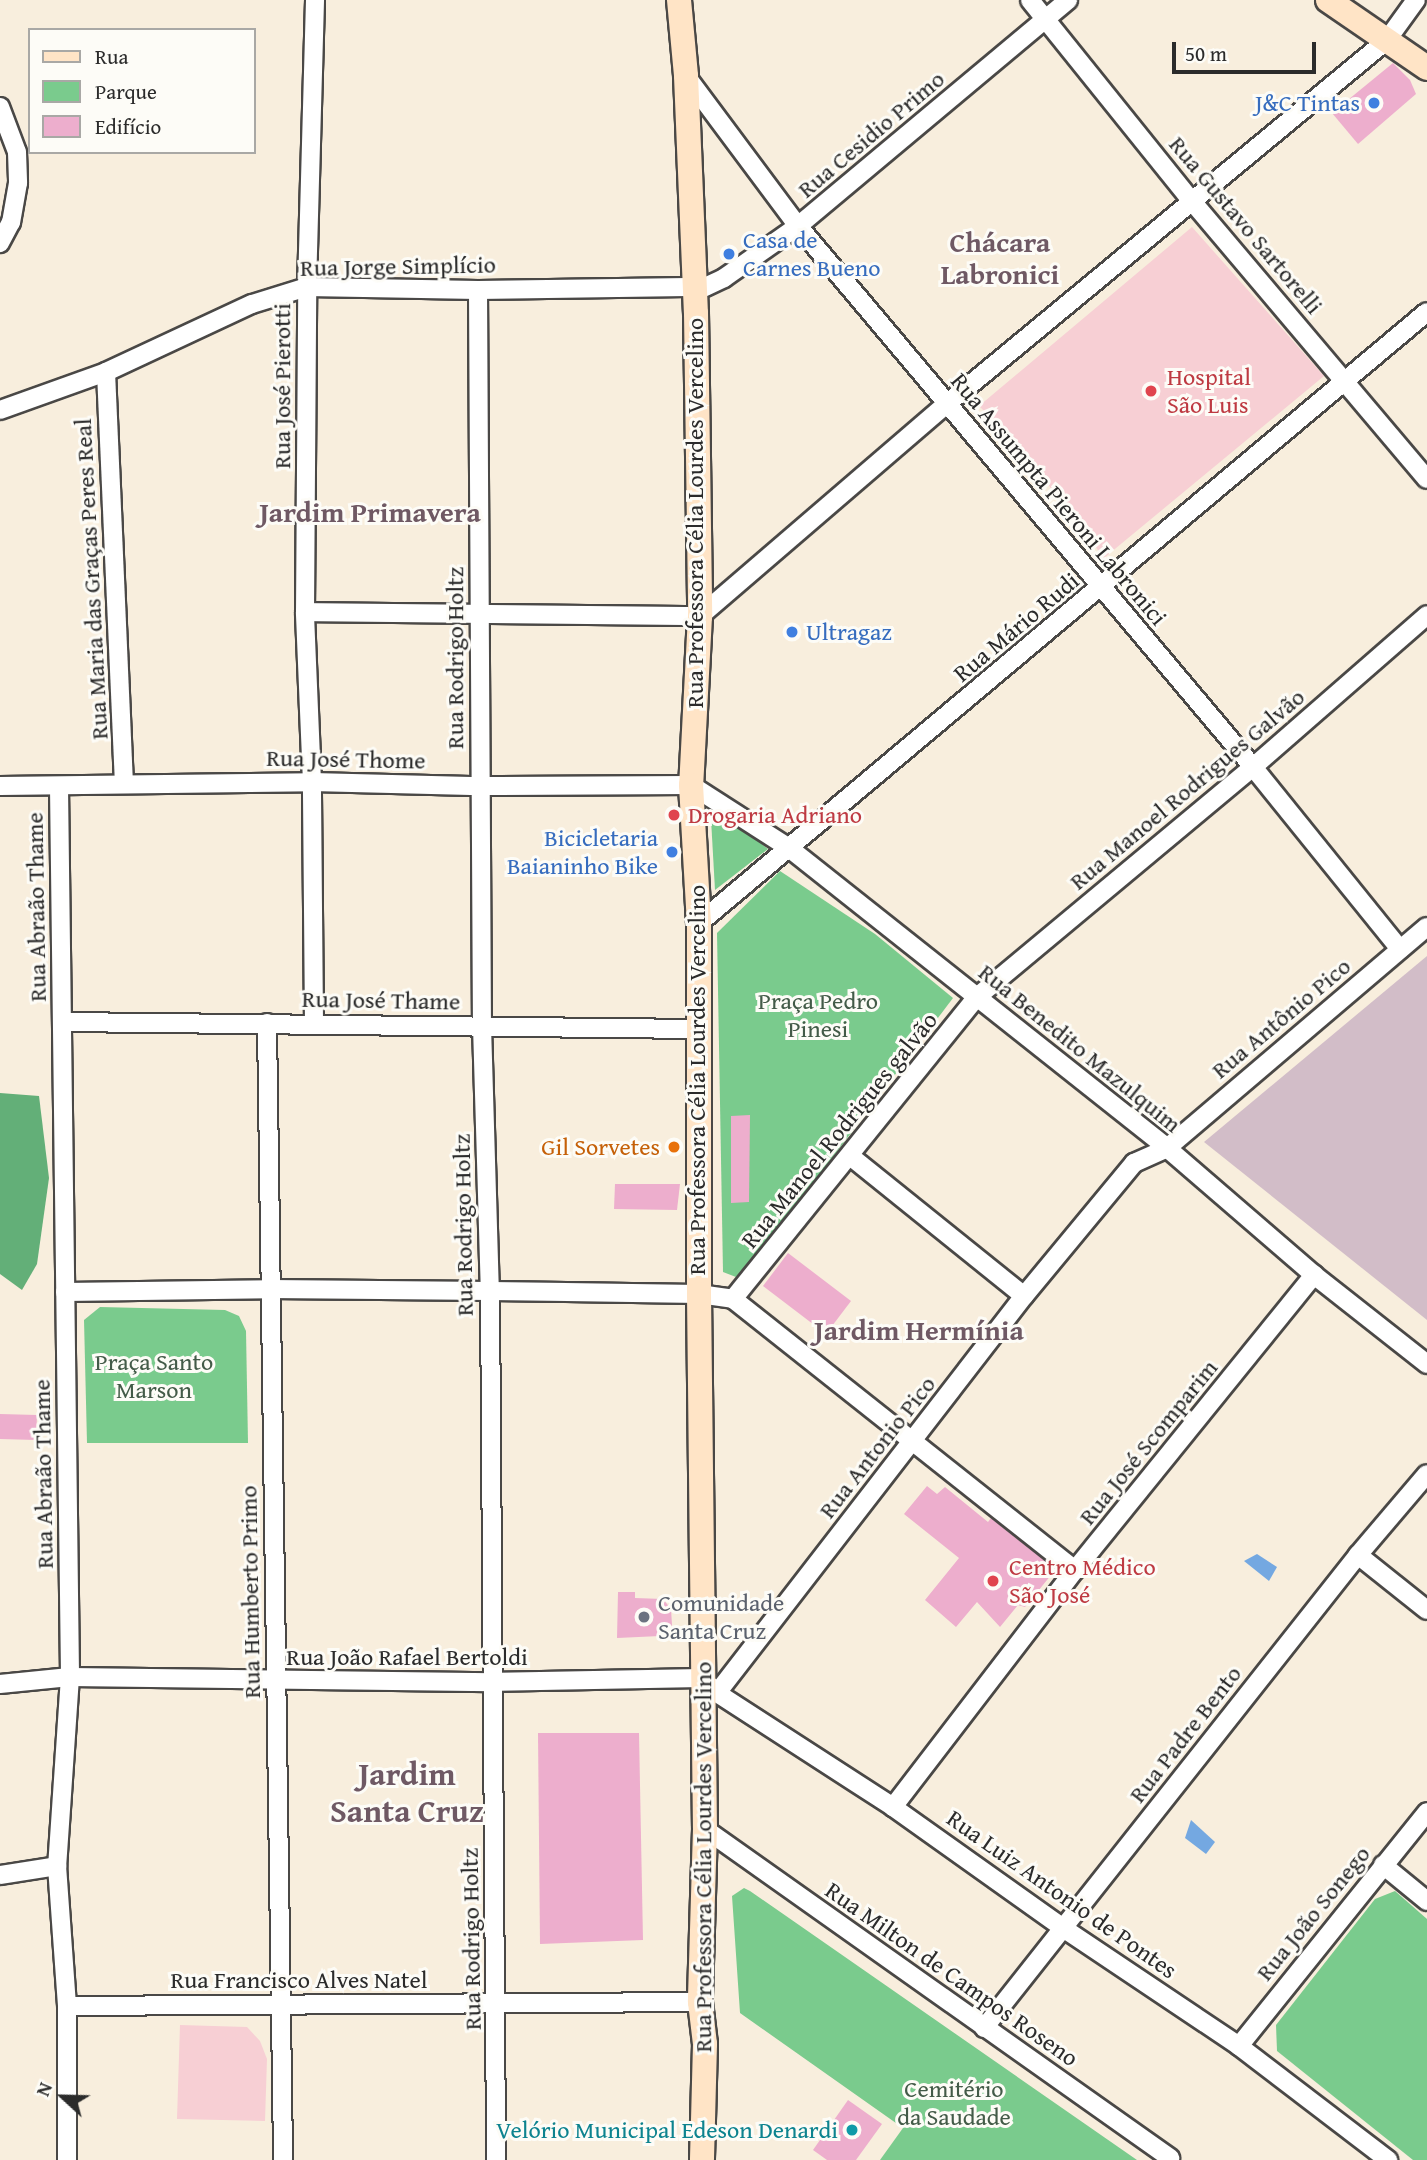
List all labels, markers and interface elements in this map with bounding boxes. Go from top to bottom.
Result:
legend [28,28,256,154]
scale bar [1175,28,1318,72]
text: 50 m [1185,38,1227,69]
text: Rua [95,41,128,72]
street label: Rua Cesidio Primo [792,64,950,204]
text: Parque [95,76,157,107]
place label: J&C Tintas [1255,89,1360,117]
marker: J&C Tintas [1366,95,1382,111]
text: Edifício [95,111,161,142]
street label: Rua Gustavo Sartorelli [1163,130,1329,320]
district label: Chácara Labronici [941,225,1059,291]
place label: Casa de Carnes Bueno [743,226,880,282]
marker: Casa de Carnes Bueno [721,246,737,262]
street label: Rua Jorge Simplício [300,250,496,282]
street label: Rua José Pierotti [268,303,296,469]
street label: Rua Professora Célia Lourdes Vercelino [681,318,709,708]
place label: Hospital São Luis [1167,363,1251,419]
street label: Rua Assumpta Pieroni Labronici [945,367,1173,631]
marker: Hospital São Luis [1141,381,1161,401]
street label: Rua Maria das Graças Peres Real [68,418,114,740]
district label: Jardim Primavera [259,495,481,529]
street label: Rua Mário Rudi [947,566,1085,688]
street label: Rua Rodrigo Holtz [441,567,469,749]
place label: Ultragaz [806,618,892,646]
marker: Ultragaz [784,624,800,640]
street label: Rua Manoel Rodrigues Galvão [1064,682,1310,896]
street label: Rua José Thome [266,743,426,775]
place label: Drogaria Adriano [688,801,862,829]
marker: Drogaria Adriano [666,807,682,823]
street label: Rua Abraão Thame [20,812,52,1002]
place label: Bicicletaria Baianinho Bike [507,824,658,880]
marker: Bicicletaria Baianinho Bike [664,844,680,860]
street label: Rua Professora Célia Lourdes Vercelino [683,885,711,1275]
street label: Rua Antônio Pico [1206,952,1356,1084]
street label: Rua Benedito Mazulquim [973,958,1187,1138]
street label: Rua José Thame [302,984,460,1016]
park label: Praça Pedro Pinesi [758,987,878,1043]
street label: Rua Manoel Rodrigues galvão [735,1006,943,1254]
place label: Gil Sorvetes [541,1133,660,1161]
street label: Rua Rodrigo Holtz [447,1134,479,1316]
marker: Gil Sorvetes [666,1139,682,1155]
district label: Jardim Hermínia [814,1313,1024,1347]
park label: Praça Santo Marson [95,1348,213,1404]
street label: Rua José Scomparim [1073,1354,1223,1530]
street label: Rua Antonio Pico [813,1370,941,1524]
street label: Rua Abraão Thame [27,1379,59,1569]
street label: Rua Humberto Primo [234,1485,266,1699]
place label: Centro Médico São José [1009,1553,1156,1609]
marker: Centro Médico São José [983,1571,1003,1591]
place label: Comunidade Santa Cruz [658,1589,784,1645]
marker: Comunidade Santa Cruz [636,1609,652,1625]
street label: Rua João Rafael Bertoldi [286,1643,528,1671]
street label: Rua Padre Bento [1123,1660,1247,1808]
street label: Rua Professora Célia Lourdes Vercelino [689,1662,717,2052]
district label: Jardim Santa Cruz [330,1756,484,1831]
street label: Rua Luiz Antonio de Pontes [941,1804,1183,1984]
street label: Rua João Sonego [1250,1840,1376,1986]
street label: Rua Rodrigo Holtz [455,1848,487,2030]
street label: Rua Milton de Campos Roseno [820,1876,1084,2072]
street label: Rua Francisco Alves Natel [171,1966,427,1994]
north arrow [28,2062,98,2132]
park label: Cemitério da Saudade [897,2075,1011,2131]
text: N [28,2078,59,2100]
place label: Velório Municipal Edeson Denardi [496,2116,838,2144]
marker: Velório Municipal Edeson Denardi [844,2122,860,2138]

